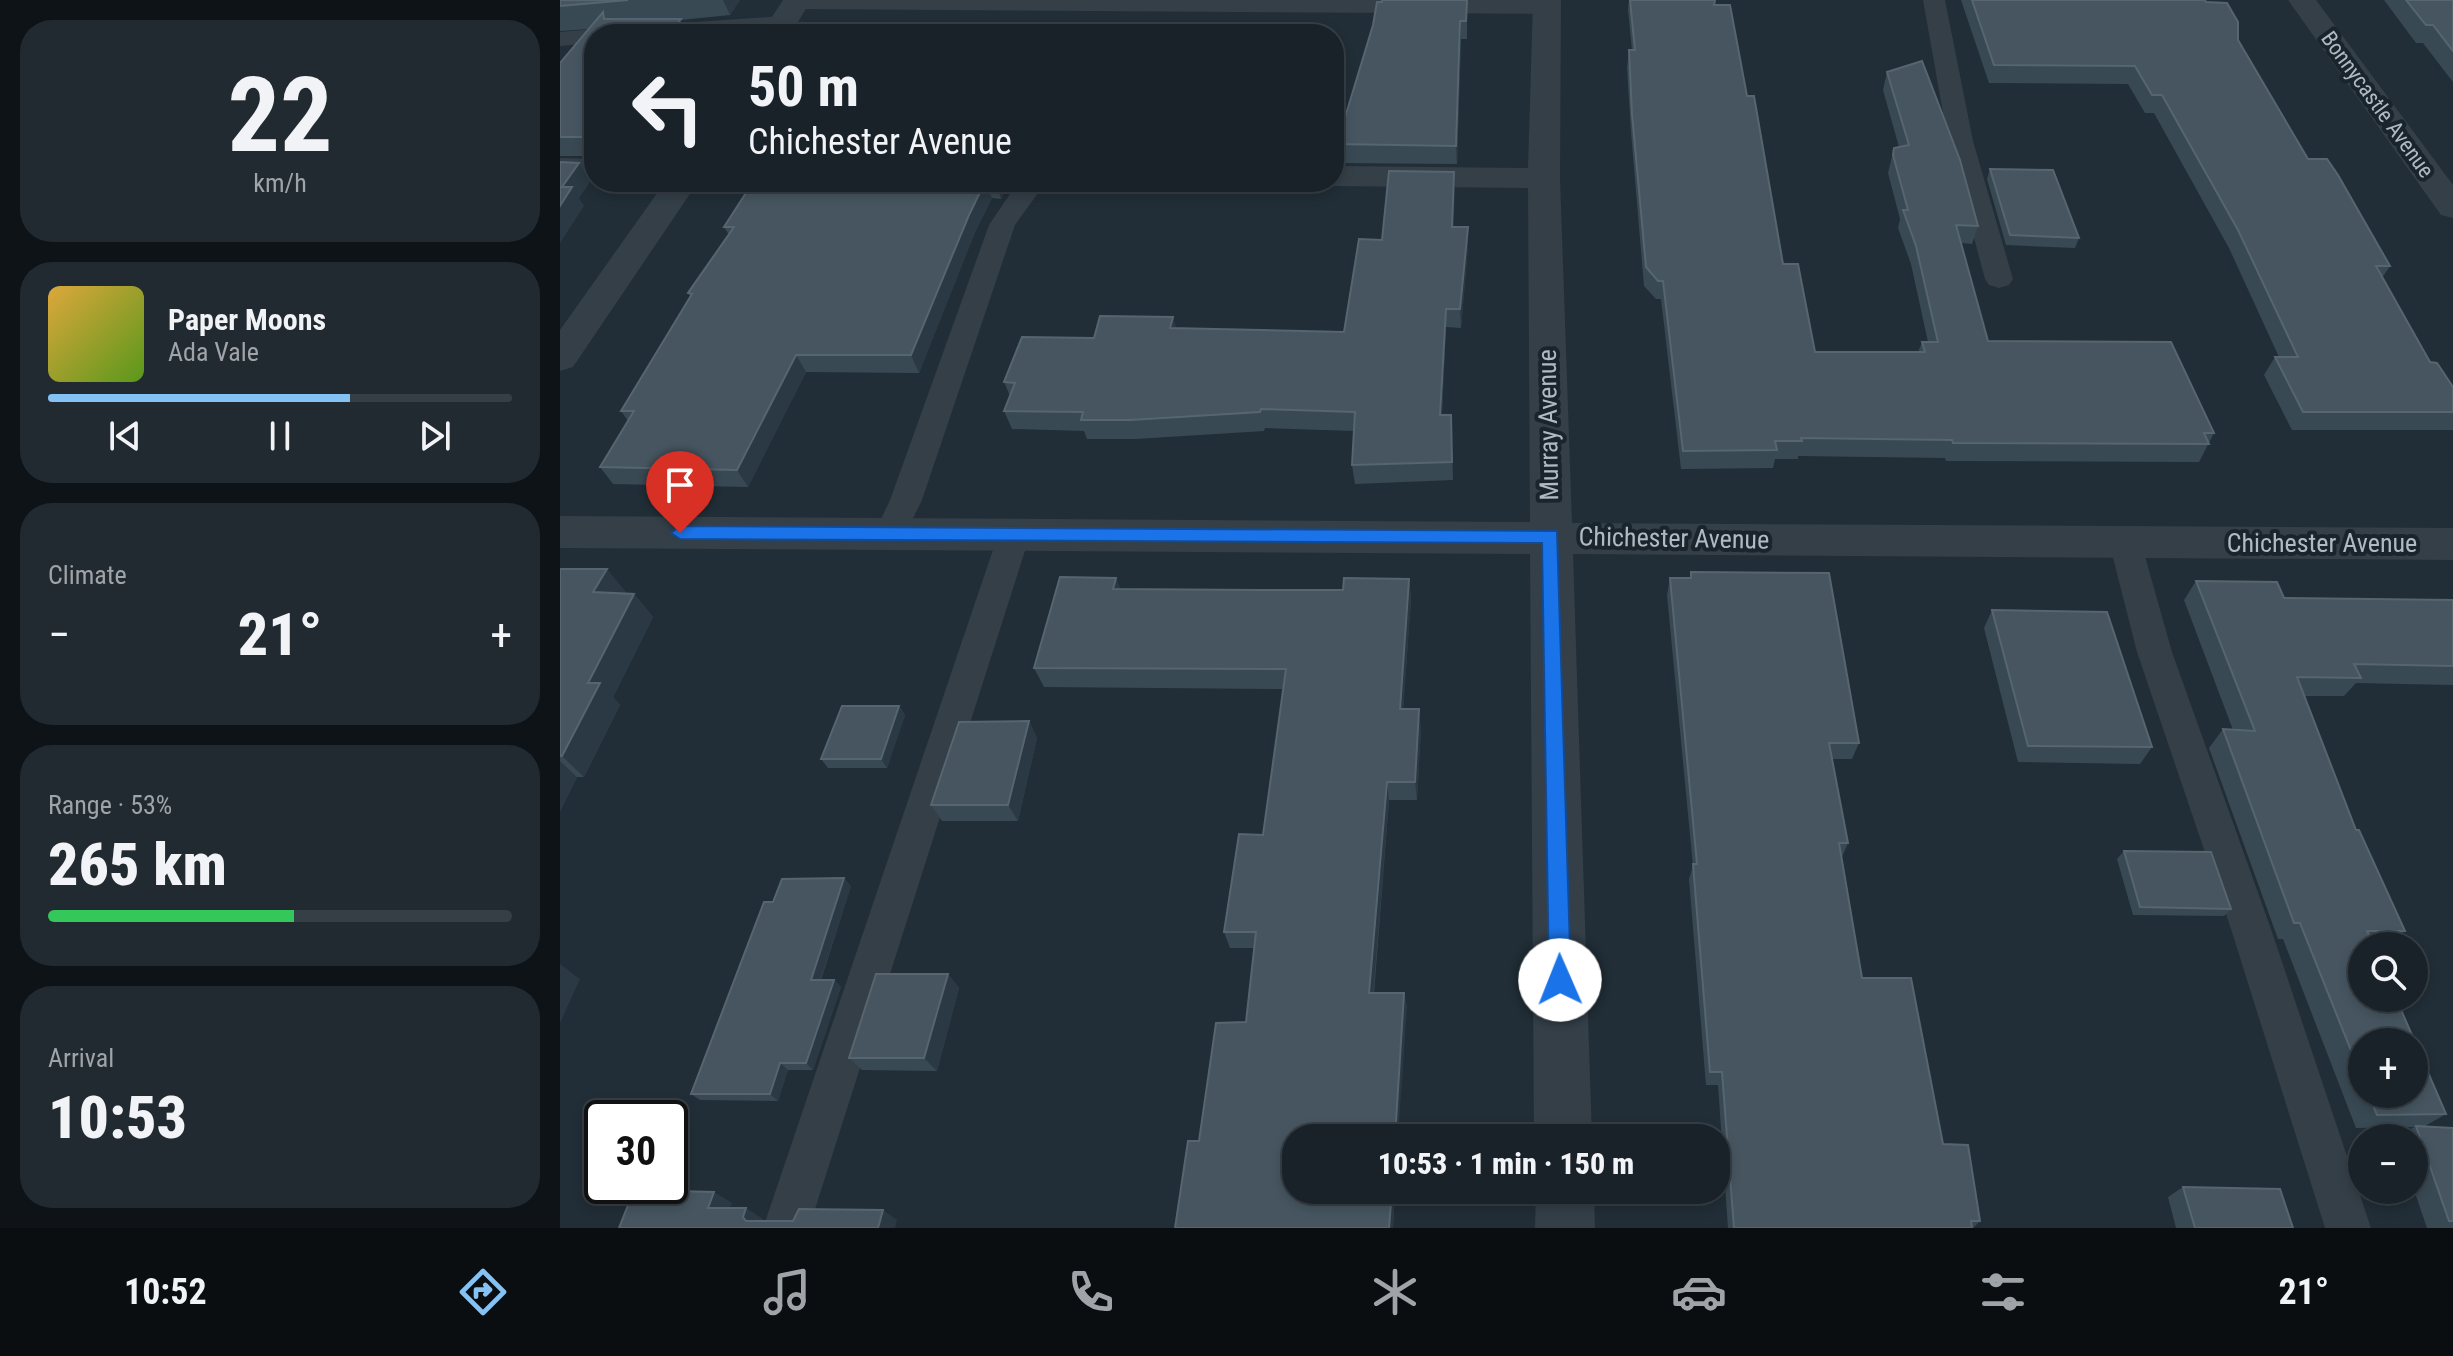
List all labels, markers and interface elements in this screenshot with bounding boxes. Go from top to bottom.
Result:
street label: Bonnycastle Avenue [2316,26,2439,182]
text: 50 m [748,54,859,120]
text: 22 [227,55,333,176]
icon: left [616,56,720,160]
text: Chichester Avenue [748,121,1012,163]
text: km/h [253,168,307,198]
text: Paper Moons [168,302,326,337]
text: Ada Vale [168,337,259,367]
street label: Murray Avenue [1532,349,1564,501]
icon: previous [103,414,147,458]
icon: pause [258,414,302,458]
icon: next [413,414,457,458]
pin [646,451,714,533]
icon: arrive [658,463,702,507]
street label: Chichester Avenue [1579,521,1769,555]
street label: Chichester Avenue [2227,528,2417,558]
text: Climate [48,560,127,590]
text: 21° [238,599,322,670]
text: − [48,609,70,661]
text: + [490,609,512,661]
text: Range · 53% [48,790,172,820]
text: 265 km [48,829,227,900]
map controls [2348,932,2428,1204]
button: search [2348,932,2428,1012]
position arrow [1518,938,1602,1022]
button: + [2348,1028,2428,1108]
text: Arrival [48,1043,114,1073]
text: 10:53 [48,1082,187,1153]
speed limit sign: 30 [584,1100,688,1204]
button: − [2348,1124,2428,1204]
text: 10:53 · 1 min · 150 m [1378,1146,1634,1181]
icon: directions [455,1264,511,1320]
icon: music [759,1264,815,1320]
icon: phone [1063,1264,1119,1320]
icon: climate [1367,1264,1423,1320]
icon: car [1671,1264,1727,1320]
icon: filters [1975,1264,2031,1320]
text: 10:52 [124,1271,207,1313]
text: 21° [2279,1271,2329,1313]

